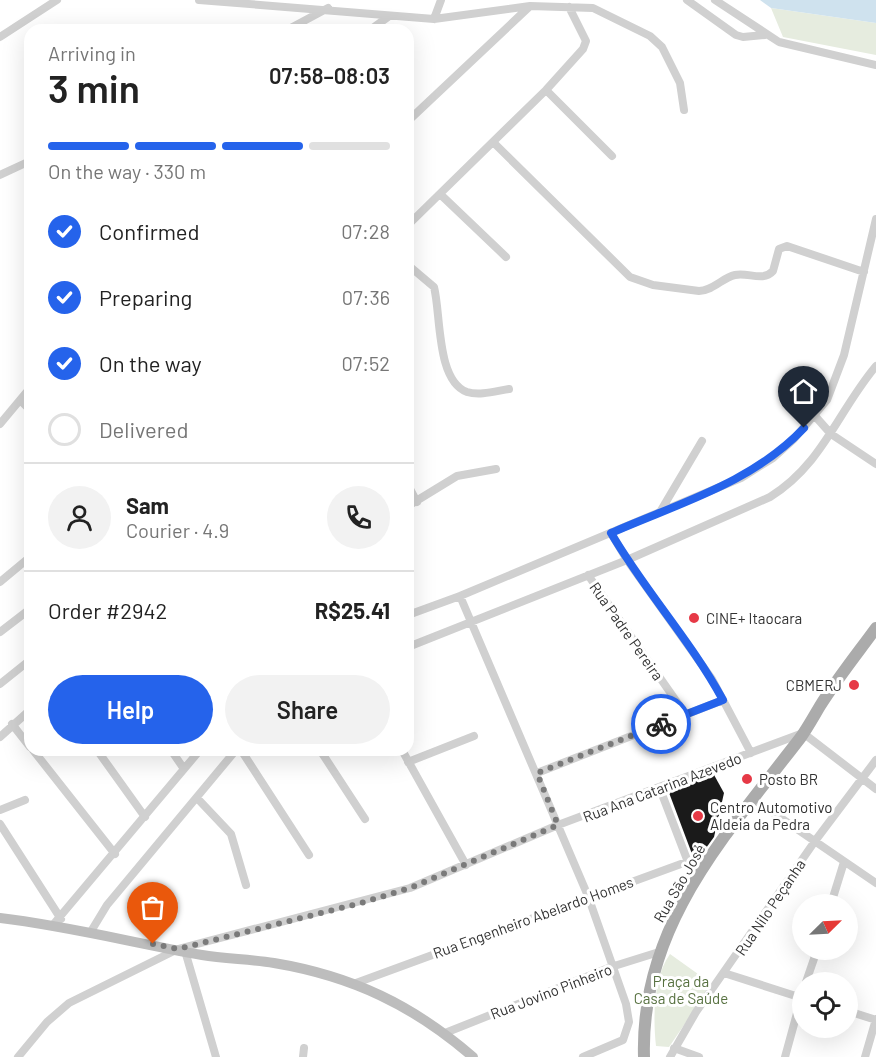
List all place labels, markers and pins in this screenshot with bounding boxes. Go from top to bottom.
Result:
pin [778,366,829,428]
place label: CINE+ Itaocara [706,609,802,627]
marker: CINE+ Itaocara [687,611,701,625]
place label: CBMERJ [786,676,842,694]
marker: CBMERJ [847,678,861,692]
place label: Posto BR [759,770,818,788]
marker: Posto BR [740,772,754,786]
place label: Centro Automotivo Aldeia da Pedra [710,798,832,833]
marker: Centro Automotivo Aldeia da Pedra [691,809,705,823]
pin [127,882,178,944]

